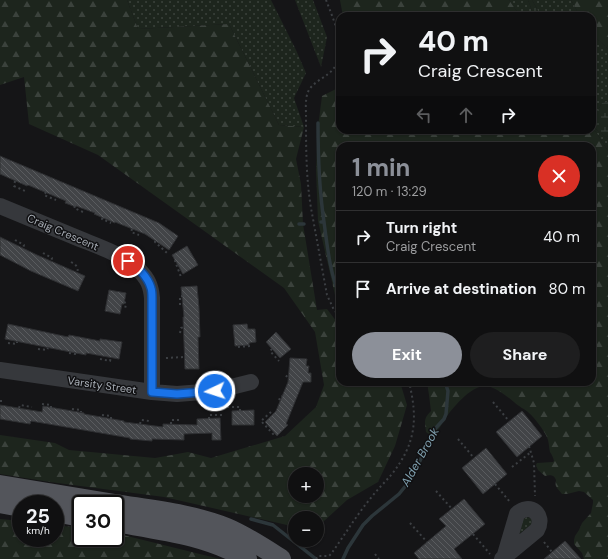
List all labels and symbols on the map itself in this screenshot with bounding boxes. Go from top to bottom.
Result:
street label: Craig Crescent [25,211,101,253]
pin [111,244,145,278]
position arrow [194,370,236,412]
street label: Varsity Street [67,373,137,397]
water label: Alder Brook [397,424,443,490]
speed limit sign: 30 [72,495,124,547]

